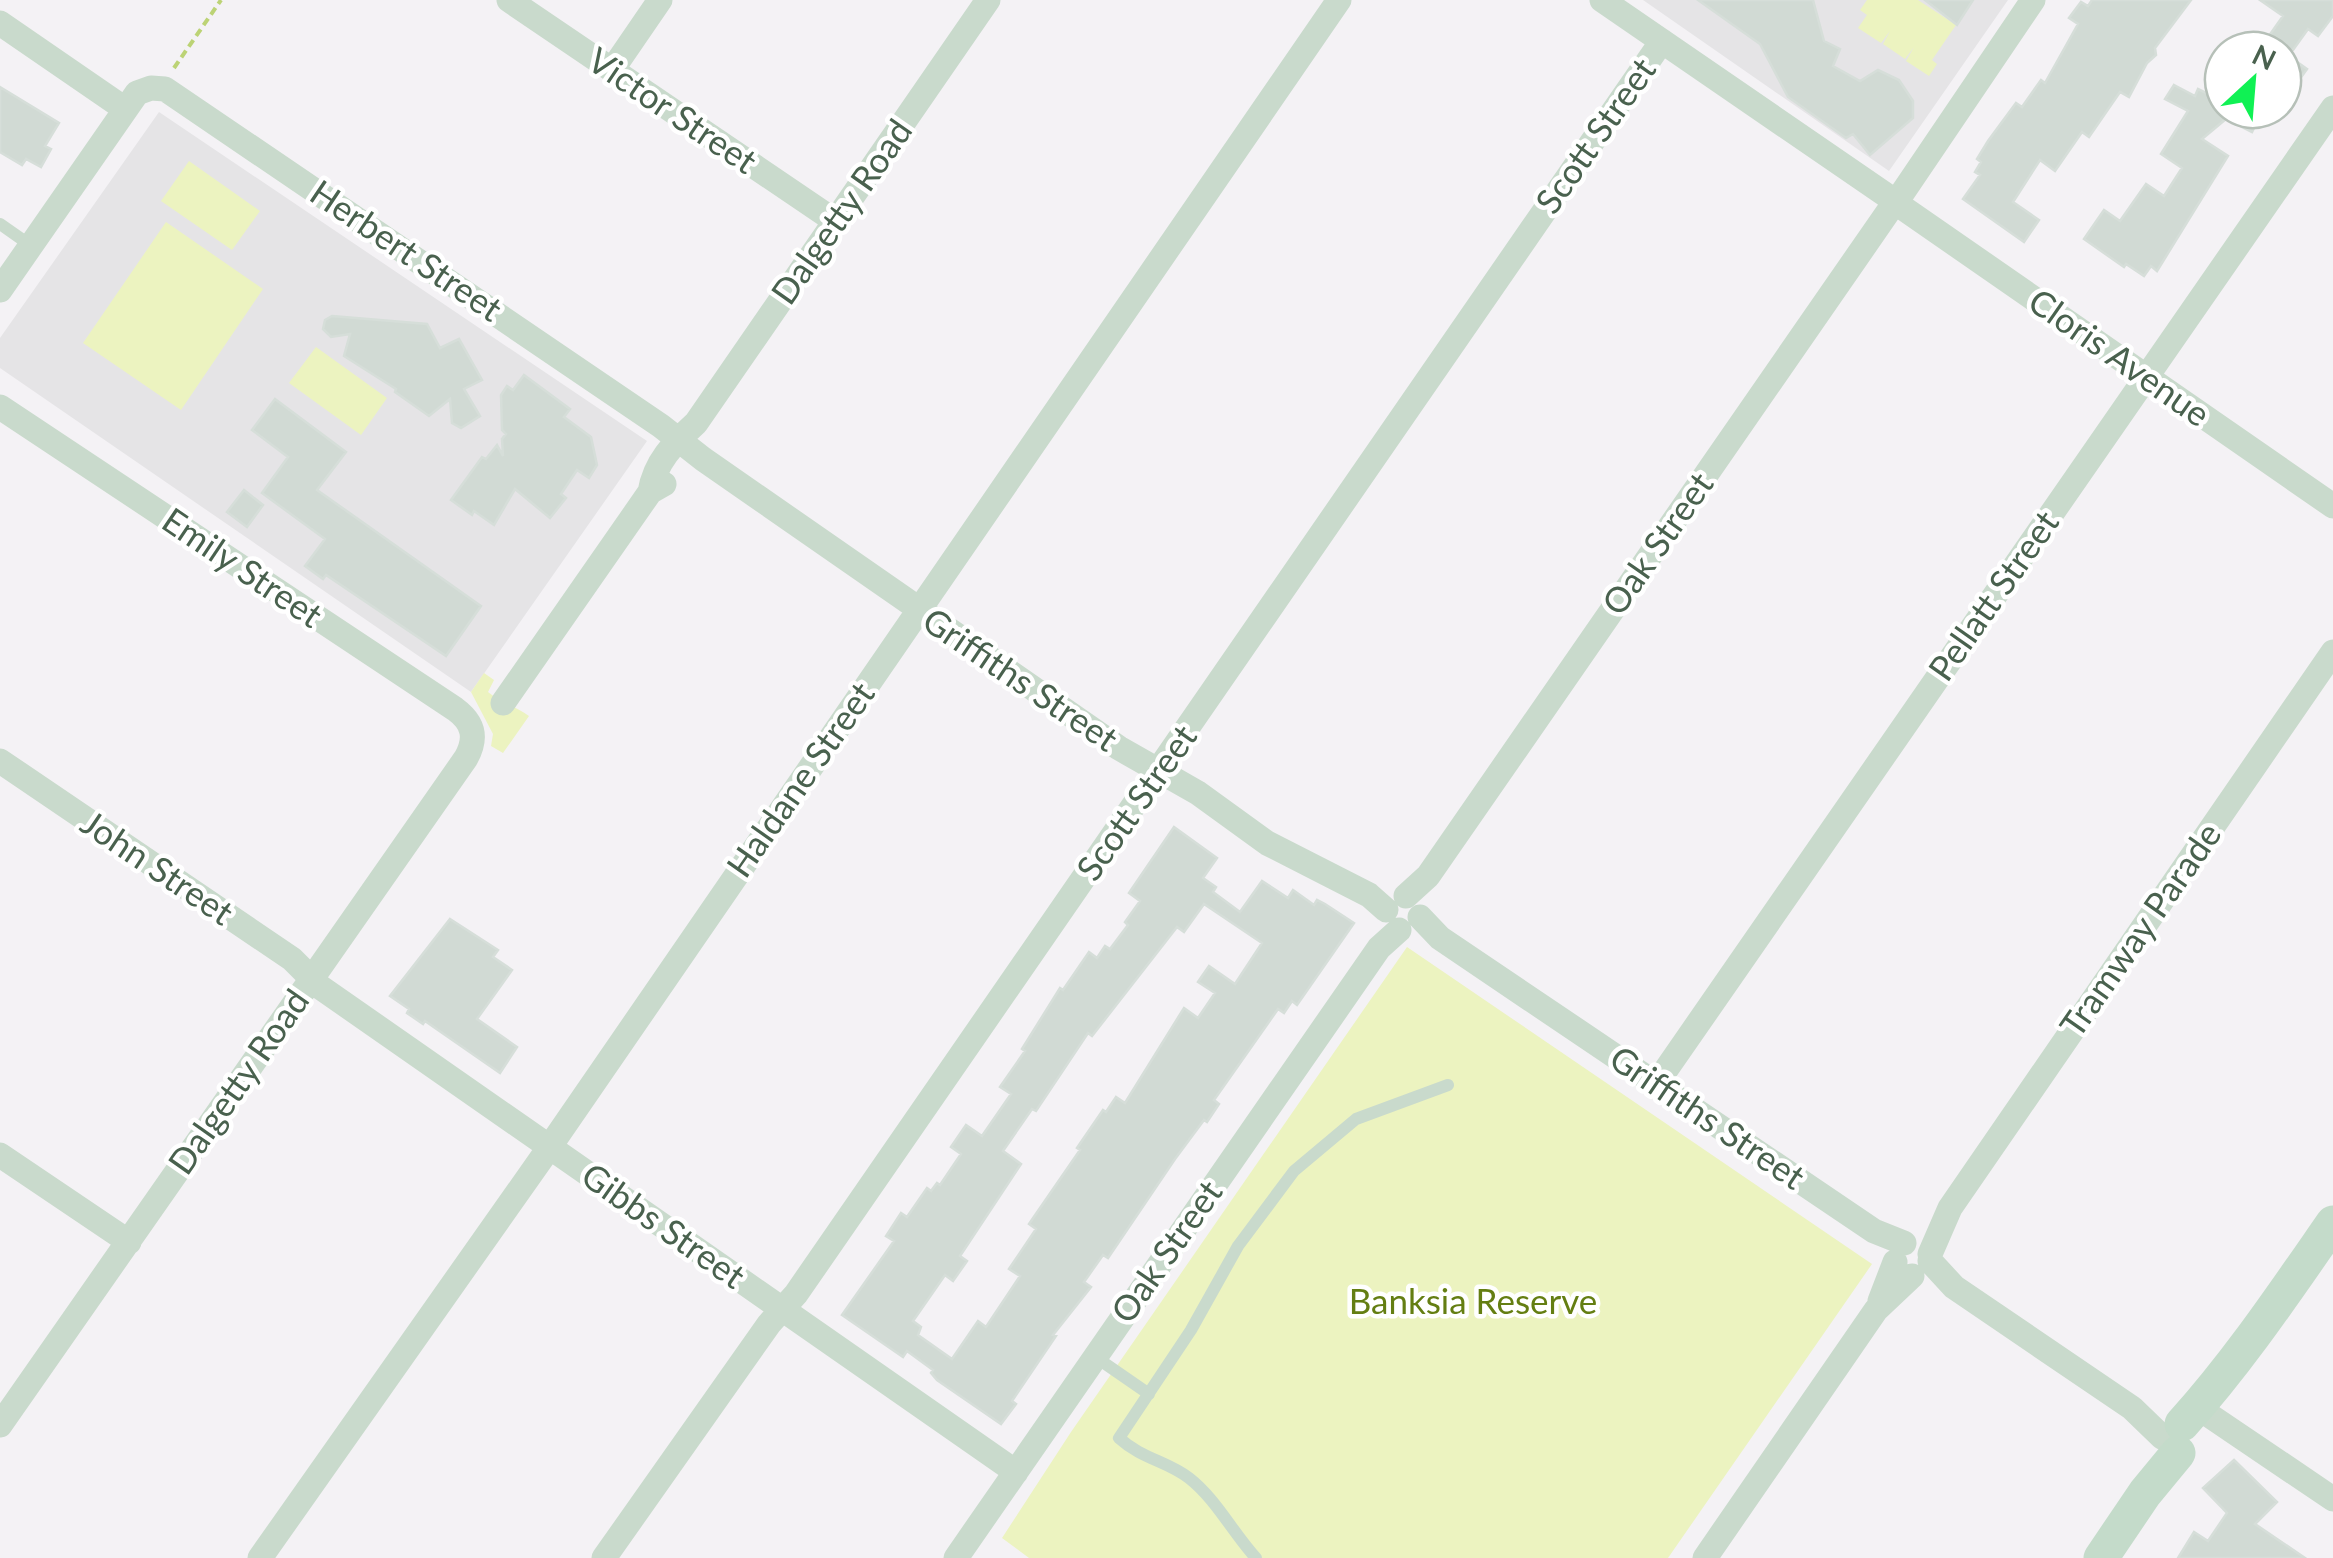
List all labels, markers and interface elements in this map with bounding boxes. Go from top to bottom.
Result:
north arrow [2203,30,2303,130]
text: N [2247,37,2282,77]
street label: Victor Street [581,38,766,181]
street label: Scott Street [1526,49,1663,221]
street label: Dalgetty Road [761,110,919,311]
street label: Herbert Street [303,170,511,329]
street label: Cloris Avenue [2022,279,2219,434]
street label: Oak Street [1592,463,1721,622]
street label: Emily Street [155,498,331,635]
street label: Pellatt Street [1919,502,2066,688]
street label: Griffiths Street [916,598,1127,759]
street label: Haldane Street [717,673,882,884]
street label: Scott Street [1067,716,1204,888]
street label: John Street [74,800,242,933]
street label: Tramway Parade [2050,814,2229,1044]
street label: Dalgetty Road [158,980,316,1181]
street label: Griffiths Street [1603,1036,1814,1197]
street label: Gibbs Street [575,1153,754,1296]
street label: Oak Street [1101,1171,1230,1330]
park label: Banksia Reserve [1349,1279,1597,1321]

